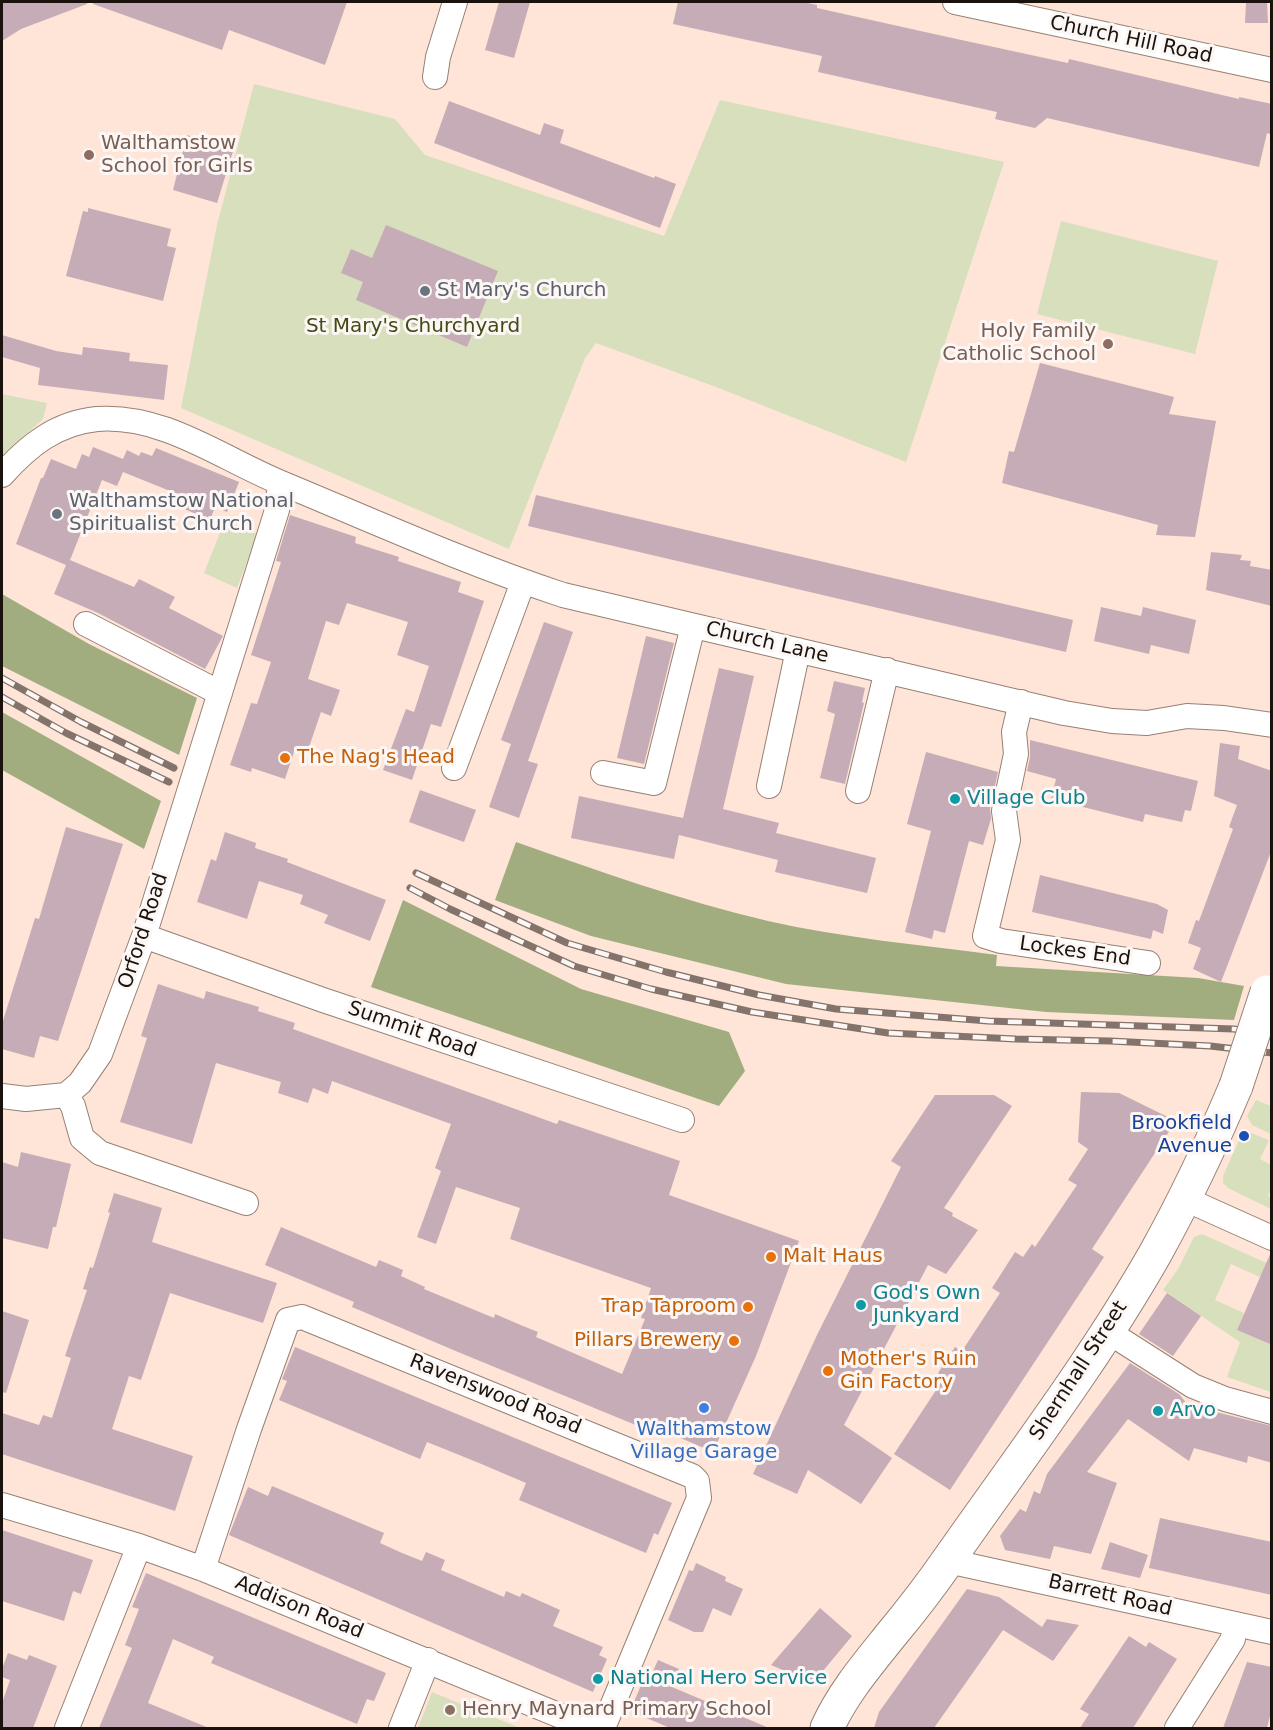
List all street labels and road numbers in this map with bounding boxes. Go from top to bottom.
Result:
street label: Church Hill Road [1048,11,1214,69]
street label: Church Lane [703,617,831,669]
street label: Orford Road [114,870,174,992]
street label: Lockes End [1018,932,1132,972]
street label: Summit Road [345,997,479,1063]
street label: Shernhall Street [1025,1297,1133,1445]
street label: Ravenswood Road [406,1350,584,1440]
street label: Barrett Road [1046,1570,1174,1622]
street label: Addison Road [231,1571,367,1645]

